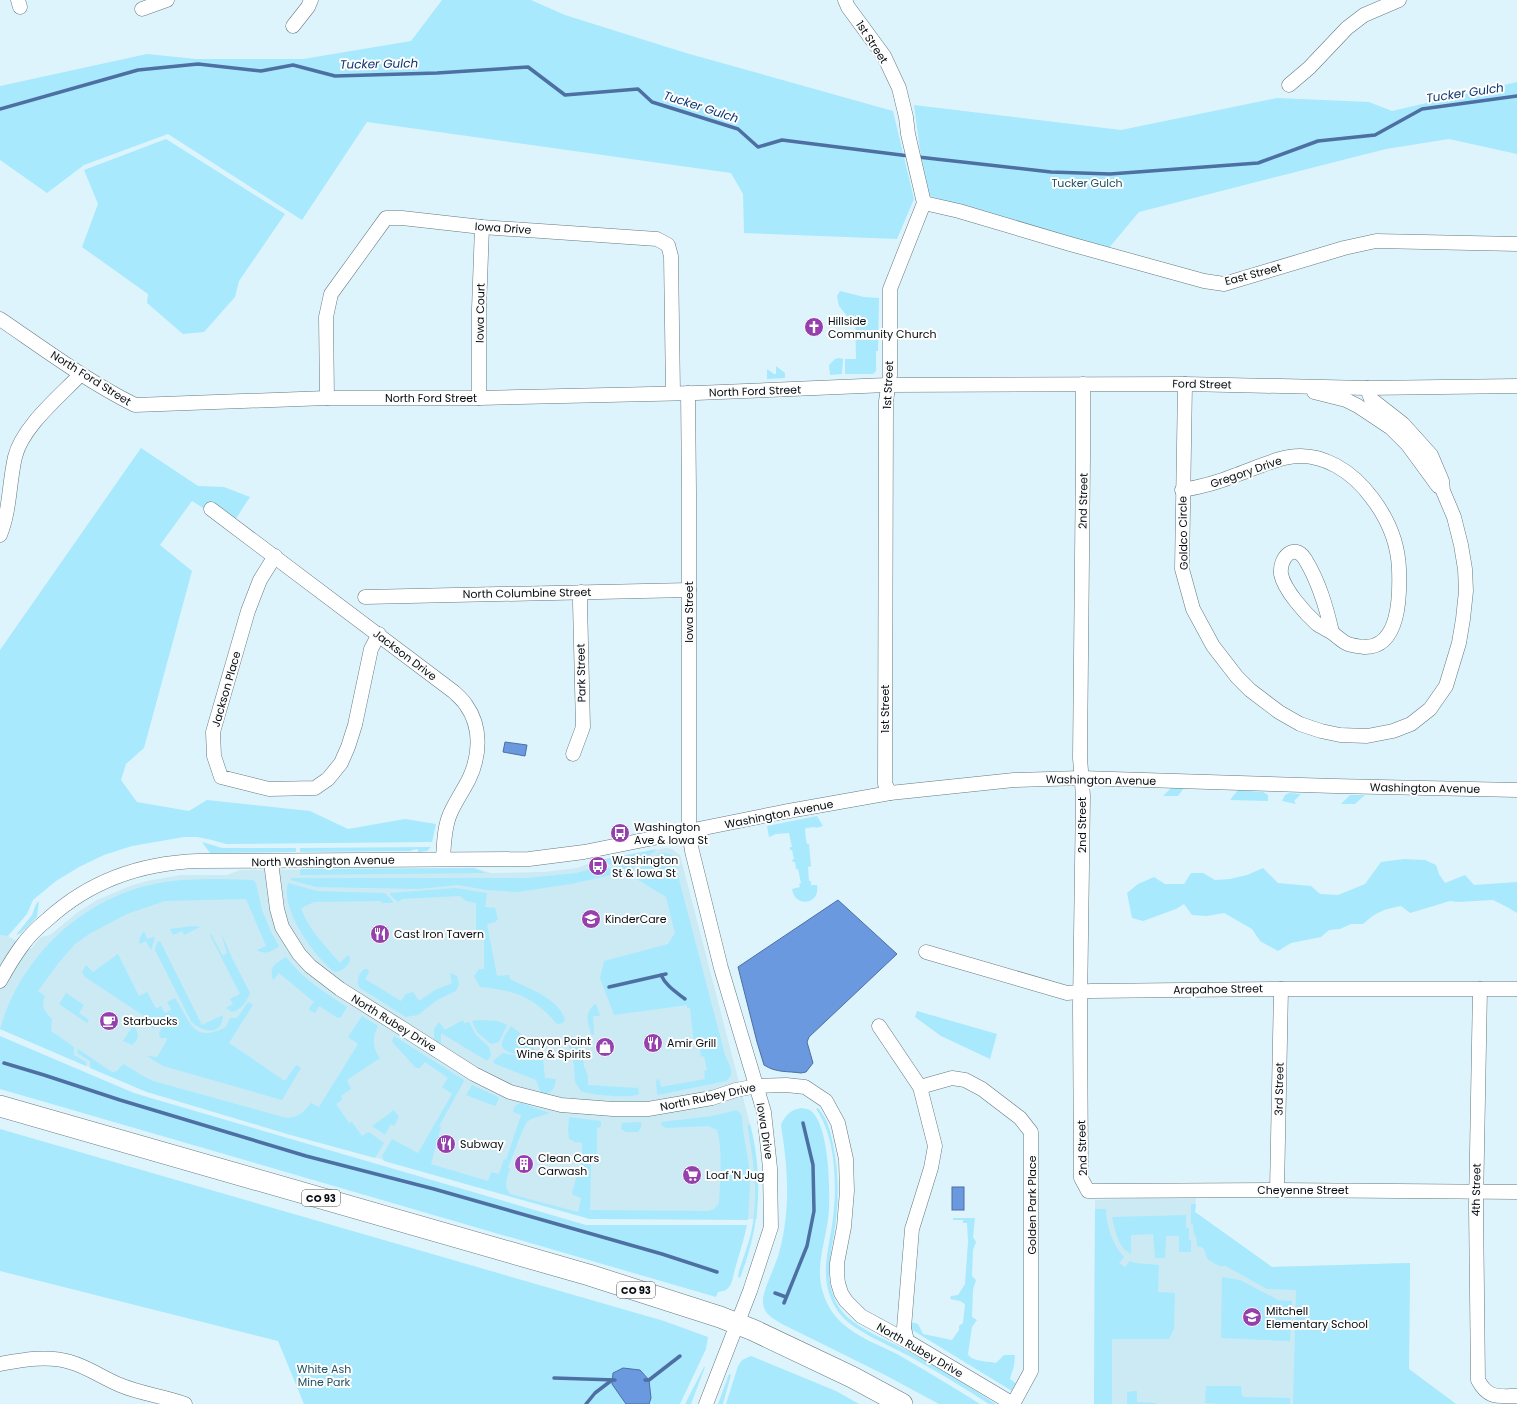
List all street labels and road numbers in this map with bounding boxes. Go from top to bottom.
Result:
street label: 1st Street [852,17,892,67]
street label: Iowa Drive [474,218,532,238]
street label: East Street [1223,259,1283,289]
street label: Iowa Court [471,283,489,343]
street label: North Ford Street [48,347,134,409]
street label: 1st Street [879,360,897,410]
street label: Ford Street [1172,375,1232,393]
street label: North Ford Street [709,381,801,401]
street label: North Ford Street [385,390,477,406]
street label: Gregory Drive [1208,452,1284,492]
street label: 2nd Street [1075,473,1091,529]
street label: Goldco Circle [1174,496,1192,570]
street label: Iowa Street [681,581,697,643]
street label: North Columbine Street [463,584,591,602]
street label: Jackson Drive [370,626,440,684]
street label: Park Street [572,644,590,702]
street label: Jackson Place [208,649,245,729]
street label: 1st Street [877,685,893,733]
street label: Washington Avenue [1046,771,1157,789]
street label: Washington Avenue [1370,779,1481,797]
street label: Washington Avenue [723,796,835,832]
street label: 2nd Street [1074,797,1090,853]
street label: North Washington Avenue [251,852,395,870]
street label: Arapahoe Street [1173,980,1263,998]
street label: North Rubey Drive [348,990,440,1056]
street label: 3rd Street [1271,1062,1287,1116]
street label: North Rubey Drive [659,1079,758,1115]
street label: Iowa Drive [753,1102,777,1160]
street label: 2nd Street [1073,1120,1091,1176]
street label: Golden Park Place [1024,1155,1040,1255]
street label: 4th Street [1468,1163,1484,1217]
street label: Cheyenne Street [1257,1182,1349,1198]
road number: CO 93 [302,1190,340,1206]
road number: CO 93 [617,1282,655,1298]
street label: North Rubey Drive [874,1319,966,1381]

